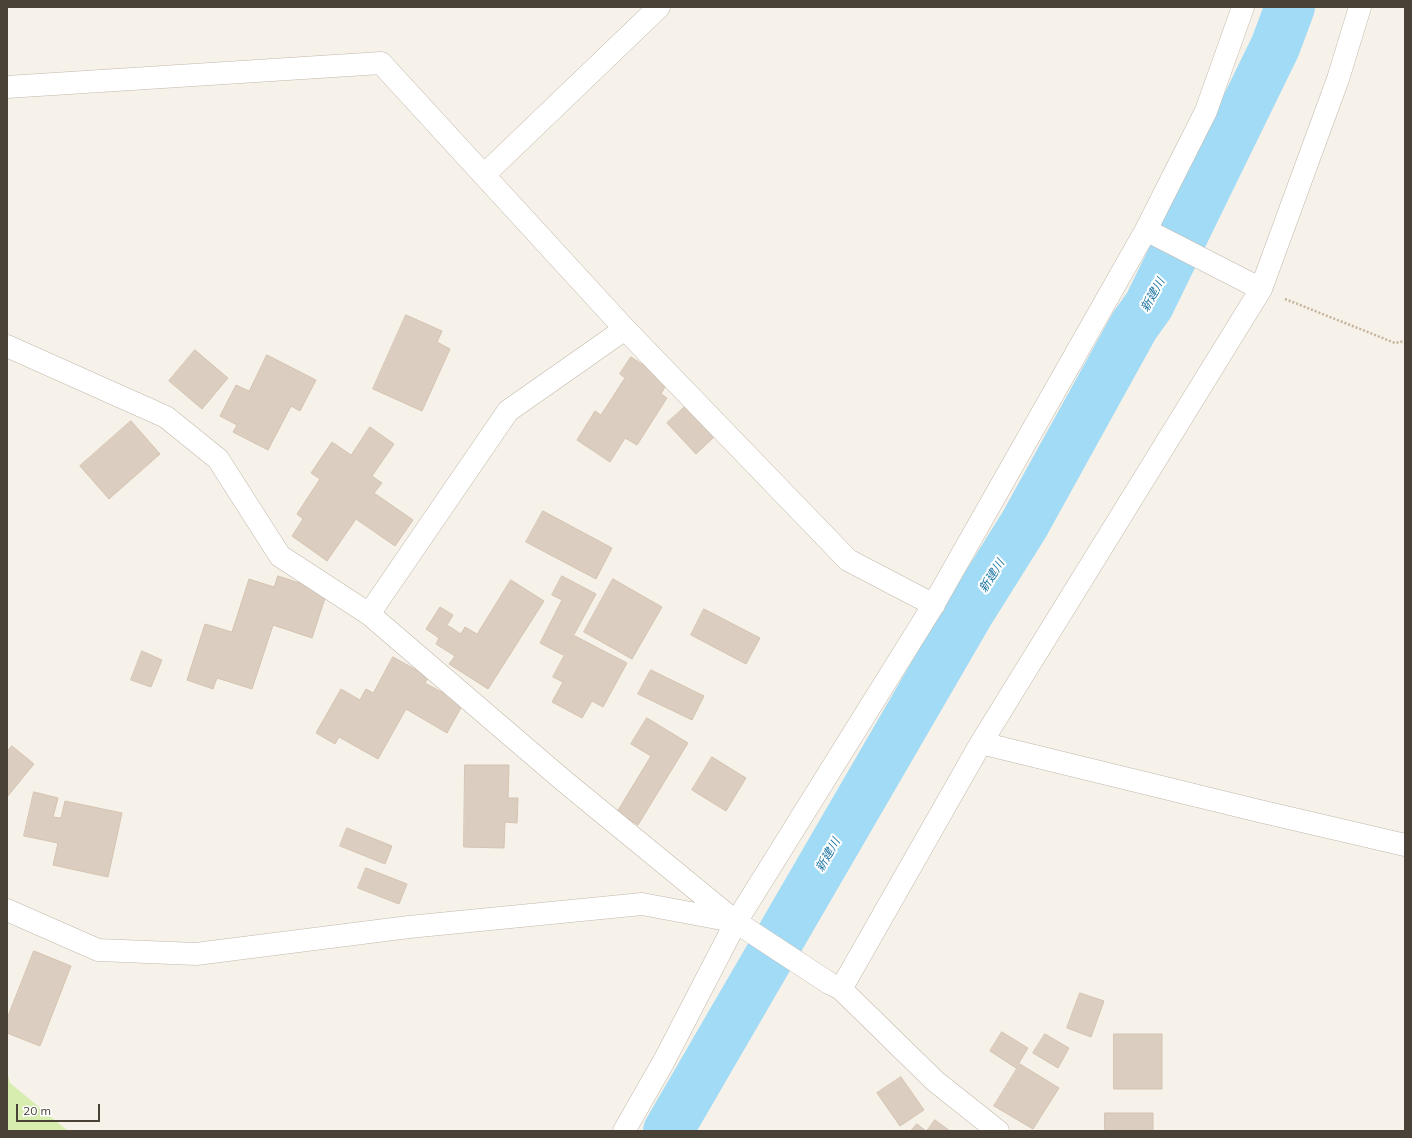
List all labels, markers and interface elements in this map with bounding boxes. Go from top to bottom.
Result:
water label: 新建川 [1138,276,1168,314]
water label: 新建川 [976,557,1008,595]
water label: 新建川 [813,836,843,874]
scale bar [18,1096,102,1122]
text: 20 m [23,1103,51,1118]

